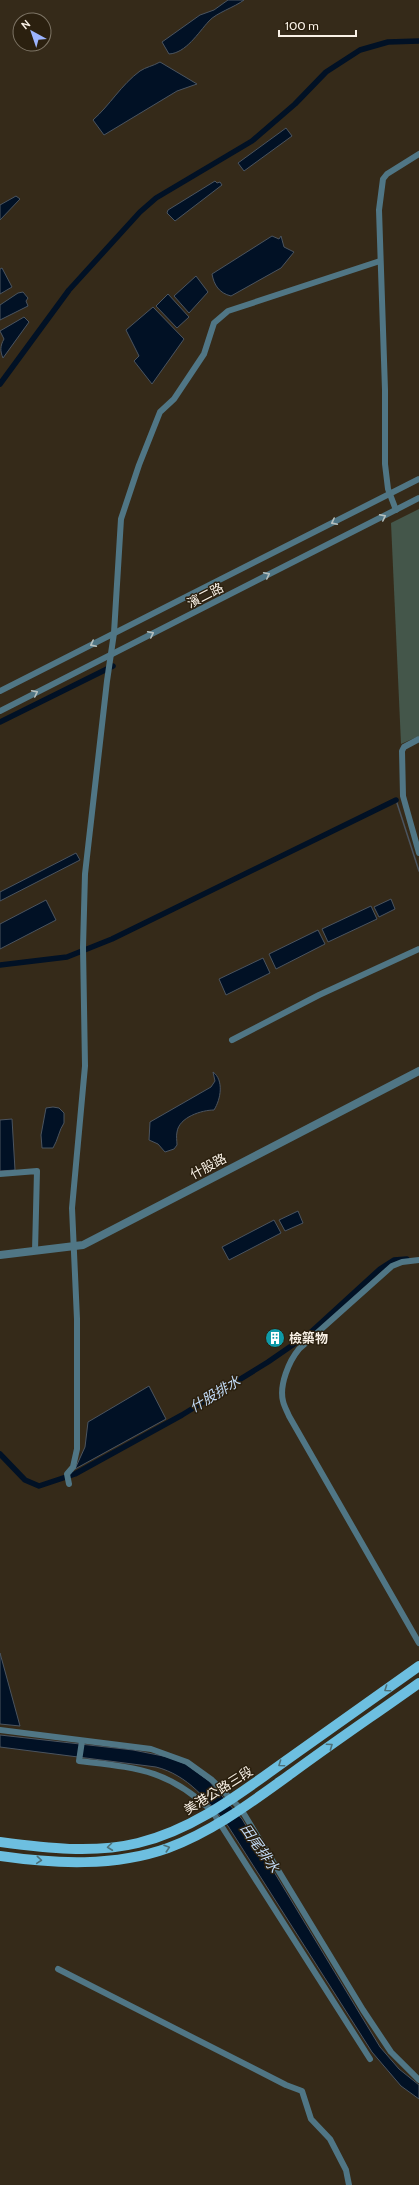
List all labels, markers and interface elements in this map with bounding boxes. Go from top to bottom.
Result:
north arrow [12,12,52,52]
scale bar [279,12,356,38]
text: N [18,16,33,32]
text: 100 m [285,18,319,33]
one-way arrow [378,514,386,521]
one-way arrow [331,517,338,525]
one-way arrow [262,573,270,580]
street label: 濱二路 [184,579,226,611]
one-way arrow [146,631,154,639]
one-way arrow [90,639,97,646]
one-way arrow [31,690,38,698]
street label: 什股路 [187,1150,229,1182]
building icon: 檢築物 [264,1327,286,1349]
place label: 檢築物 [289,1330,328,1346]
water label: 什股排水 [186,1371,244,1416]
one-way arrow [384,1684,391,1692]
one-way arrow [325,1744,332,1751]
one-way arrow [278,1759,285,1767]
street label: 美港公路三段 [181,1763,255,1817]
water label: 田尾排水 [237,1820,284,1877]
one-way arrow [107,1842,113,1851]
one-way arrow [163,1844,170,1853]
one-way arrow [36,1856,42,1865]

